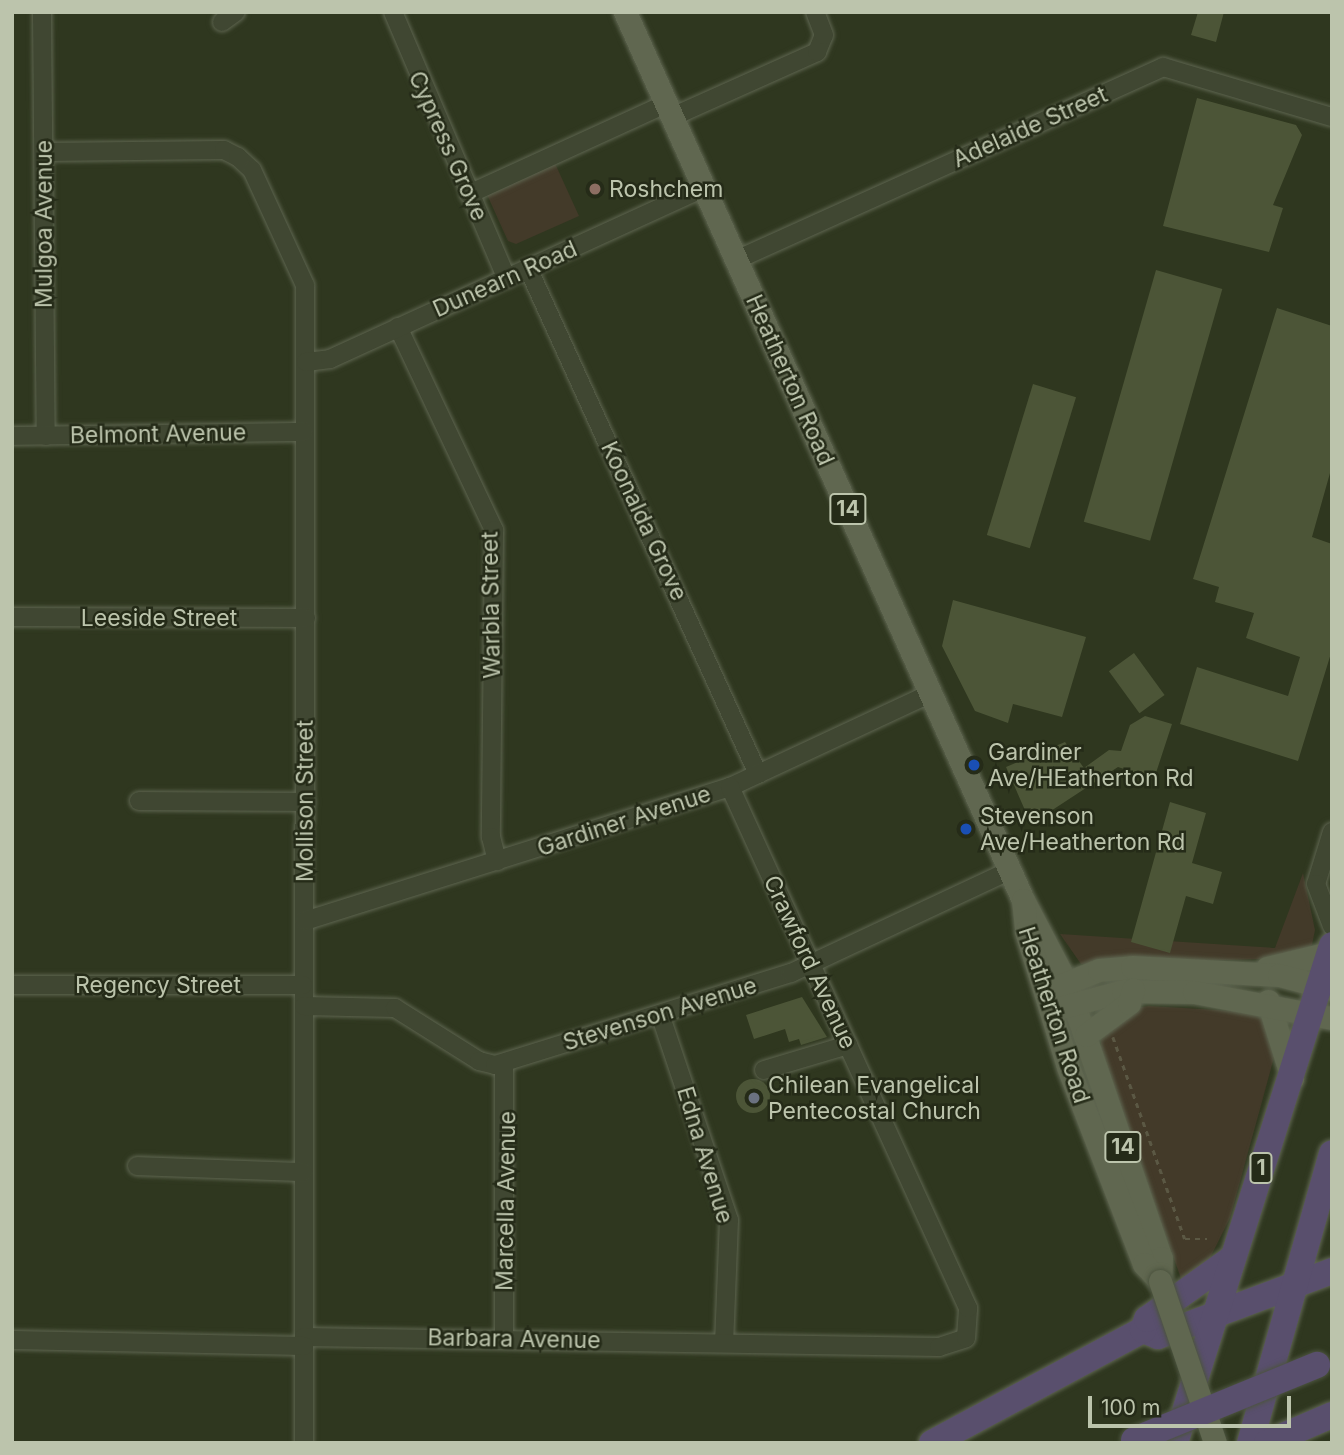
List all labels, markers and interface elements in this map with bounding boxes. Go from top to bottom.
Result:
street label: Cypress Grove [403,67,493,225]
street label: Adelaide Street [948,81,1112,173]
street label: Mulgoa Avenue [30,140,58,308]
place label: Roshchem [609,175,723,203]
marker: Roshchem [587,181,603,197]
street label: Dunearn Road [429,235,581,323]
street label: Heatherton Road [740,290,840,470]
street label: Belmont Avenue [70,419,246,449]
street label: Koonalda Grove [595,437,693,605]
road number: 14 [829,491,867,526]
street label: Warbla Street [476,531,506,679]
street label: Leeside Street [81,604,237,632]
street label: Mollison Street [291,720,319,882]
place label: Gardiner Ave/HEatherton Rd [988,738,1194,792]
marker: Gardiner Ave/HEatherton Rd [966,757,982,773]
street label: Gardiner Avenue [534,780,714,862]
place label: Stevenson Ave/Heatherton Rd [980,802,1185,856]
marker: Stevenson Ave/Heatherton Rd [958,821,974,837]
street label: Crawford Avenue [758,871,862,1053]
street label: Heatherton Road [1012,923,1096,1107]
street label: Regency Street [75,971,241,999]
street label: Stevenson Avenue [560,971,760,1057]
place label: Chilean Evangelical Pentecostal Church [768,1071,981,1125]
street label: Edna Avenue [671,1083,739,1227]
marker: Chilean Evangelical Pentecostal Church [746,1090,762,1106]
street label: Marcella Avenue [491,1111,521,1291]
road number: 14 [1104,1130,1142,1164]
road number: 1 [1249,1150,1273,1186]
street label: Barbara Avenue [427,1324,601,1354]
scale bar [1092,1382,1295,1426]
text: 100 m [1101,1395,1160,1420]

